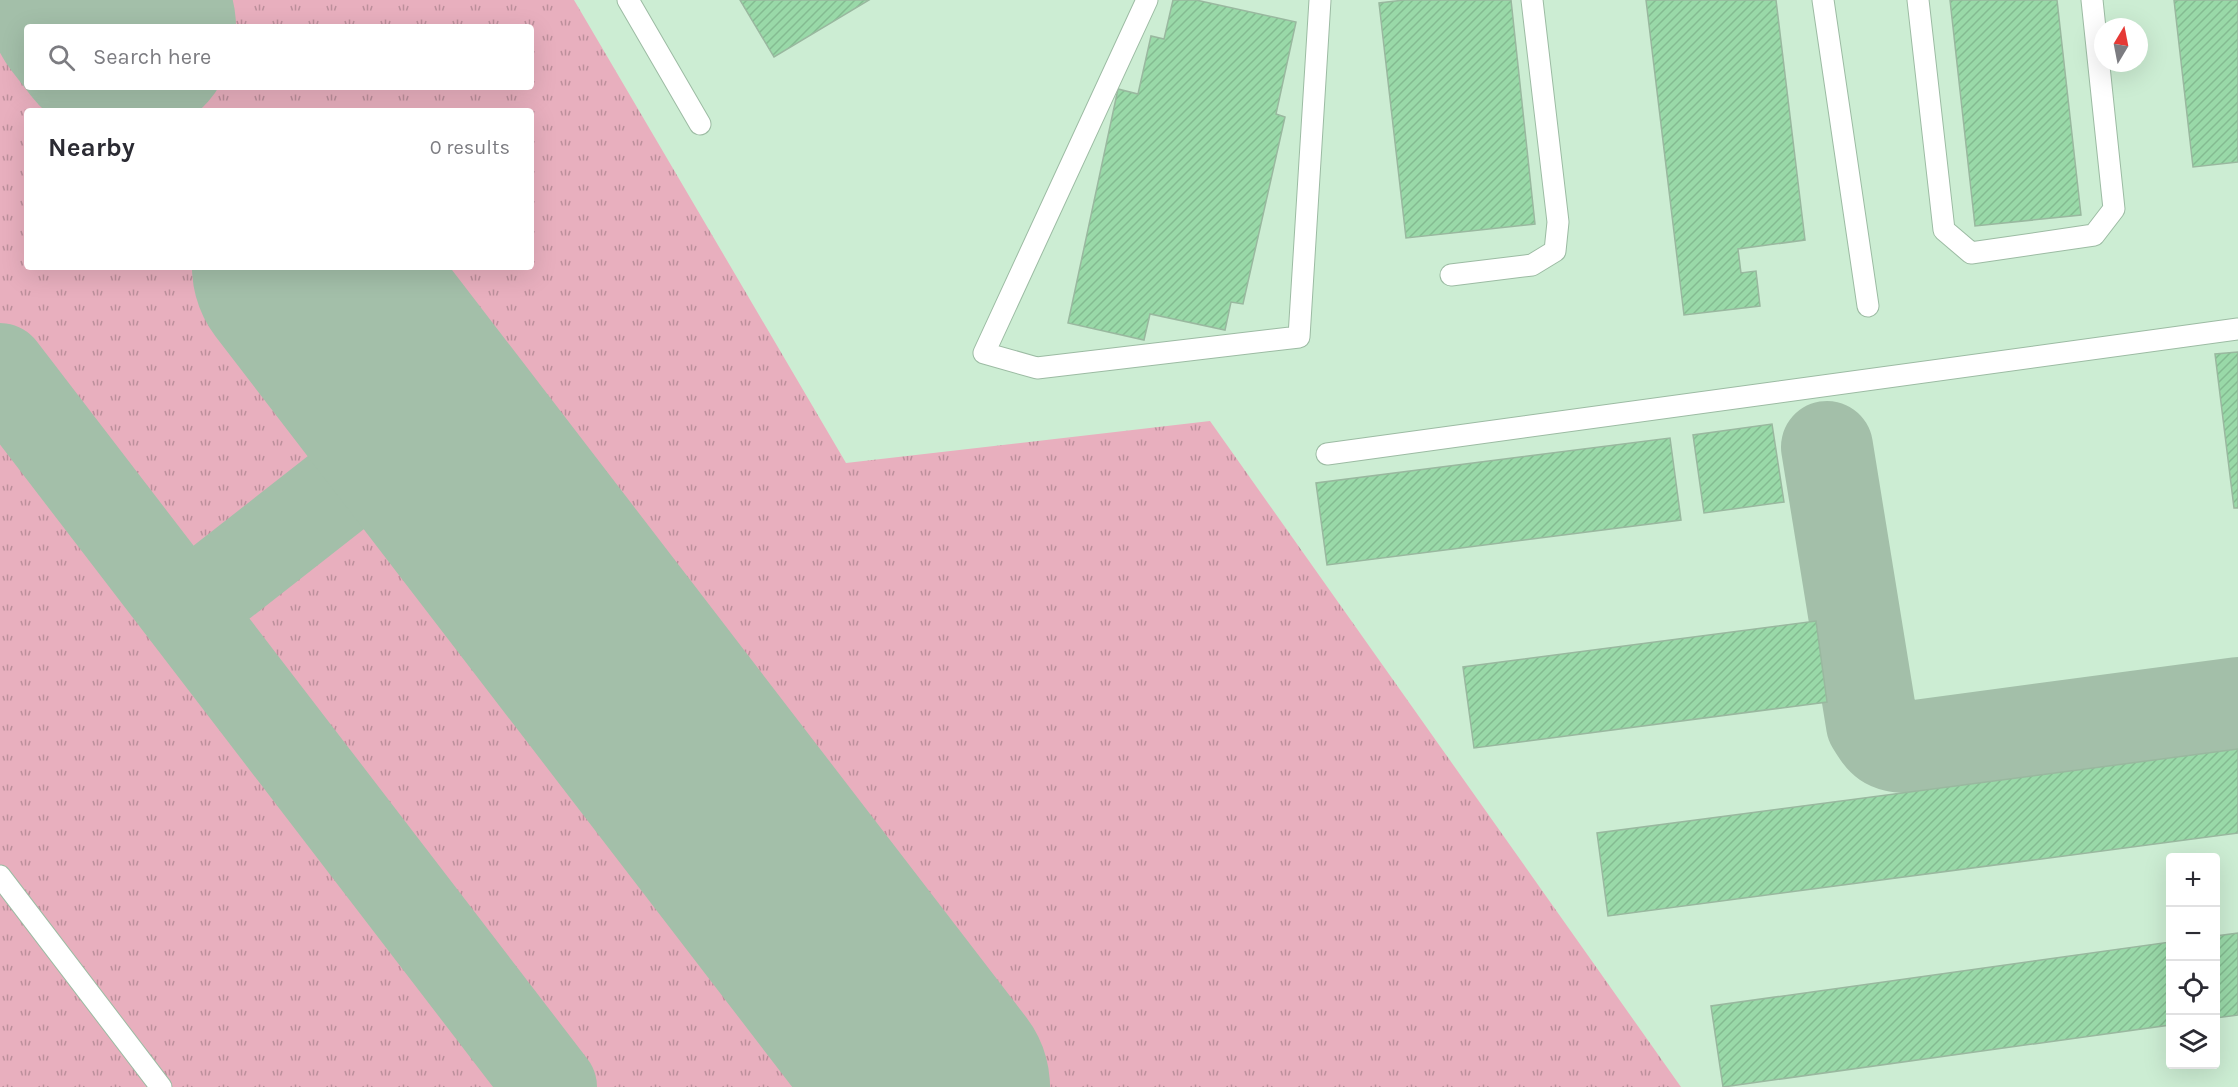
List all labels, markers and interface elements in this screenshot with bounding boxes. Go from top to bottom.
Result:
north arrow [2094,18,2148,72]
search box [24,24,534,90]
icon: search [45,41,78,74]
text: Search here [93,44,211,70]
text: Nearby [48,132,135,163]
text: 0 results [430,136,510,159]
map controls [2166,853,2220,1069]
button: + [2166,853,2220,907]
button: − [2166,907,2220,961]
button: locate [2166,961,2220,1015]
button: layers [2166,1015,2220,1069]

